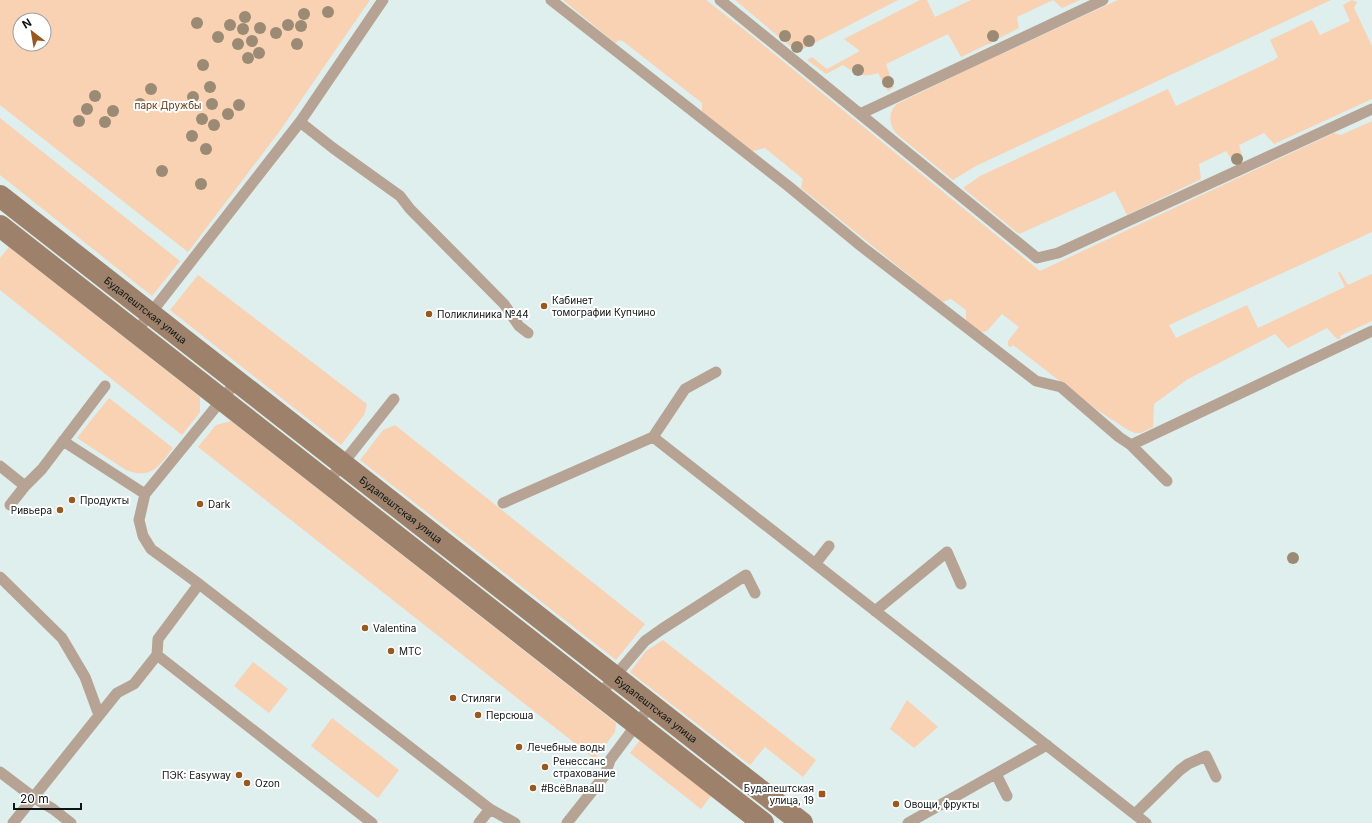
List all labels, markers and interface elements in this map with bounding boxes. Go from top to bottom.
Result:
north arrow [12,12,52,52]
text: N [20,15,34,32]
park label: парк Дружбы [135,99,201,111]
street label: Будапештская улица [102,274,189,346]
place label: Кабинет томографии Купчино [552,294,656,318]
marker: Кабинет томографии Купчино [539,301,549,311]
place label: Поликлиника №44 [437,308,529,320]
marker: Поликлиника №44 [424,309,434,319]
street label: Будапештская улица [357,473,445,546]
place label: Продукты [80,494,129,506]
marker: Продукты [67,495,77,505]
place label: Dark [208,498,231,510]
marker: Dark [195,499,205,509]
place label: Ривьера [11,504,52,516]
marker: Ривьера [55,505,65,515]
place label: Valentina [373,622,416,634]
marker: Valentina [360,623,370,633]
place label: МТС [399,645,422,657]
marker: МТС [386,646,396,656]
street label: Будапештская улица [613,673,700,745]
place label: Стиляги [461,692,501,704]
marker: Стиляги [448,693,458,703]
place label: Персюша [486,709,533,721]
marker: Персюша [473,710,483,720]
place label: Лечебные воды [527,741,605,753]
marker: Лечебные воды [514,742,524,752]
place label: Ренессанс страхование [553,755,616,779]
marker: Ренессанс страхование [540,762,550,772]
place label: ПЭК: Easyway [162,769,231,781]
marker: ПЭК: Easyway [234,770,244,780]
place label: Ozon [255,777,280,789]
marker: Ozon [242,778,252,788]
place label: #ВсёВлаваШ [541,782,604,794]
place label: Будапештская улица, 19 [744,782,814,806]
marker: #ВсёВлаваШ [528,783,538,793]
scale bar [14,785,81,811]
marker: Будапештская улица, 19 [817,789,827,799]
text: 20 m [20,791,49,806]
place label: Овощи, фрукты [904,798,979,810]
marker: Овощи, фрукты [891,799,901,809]

